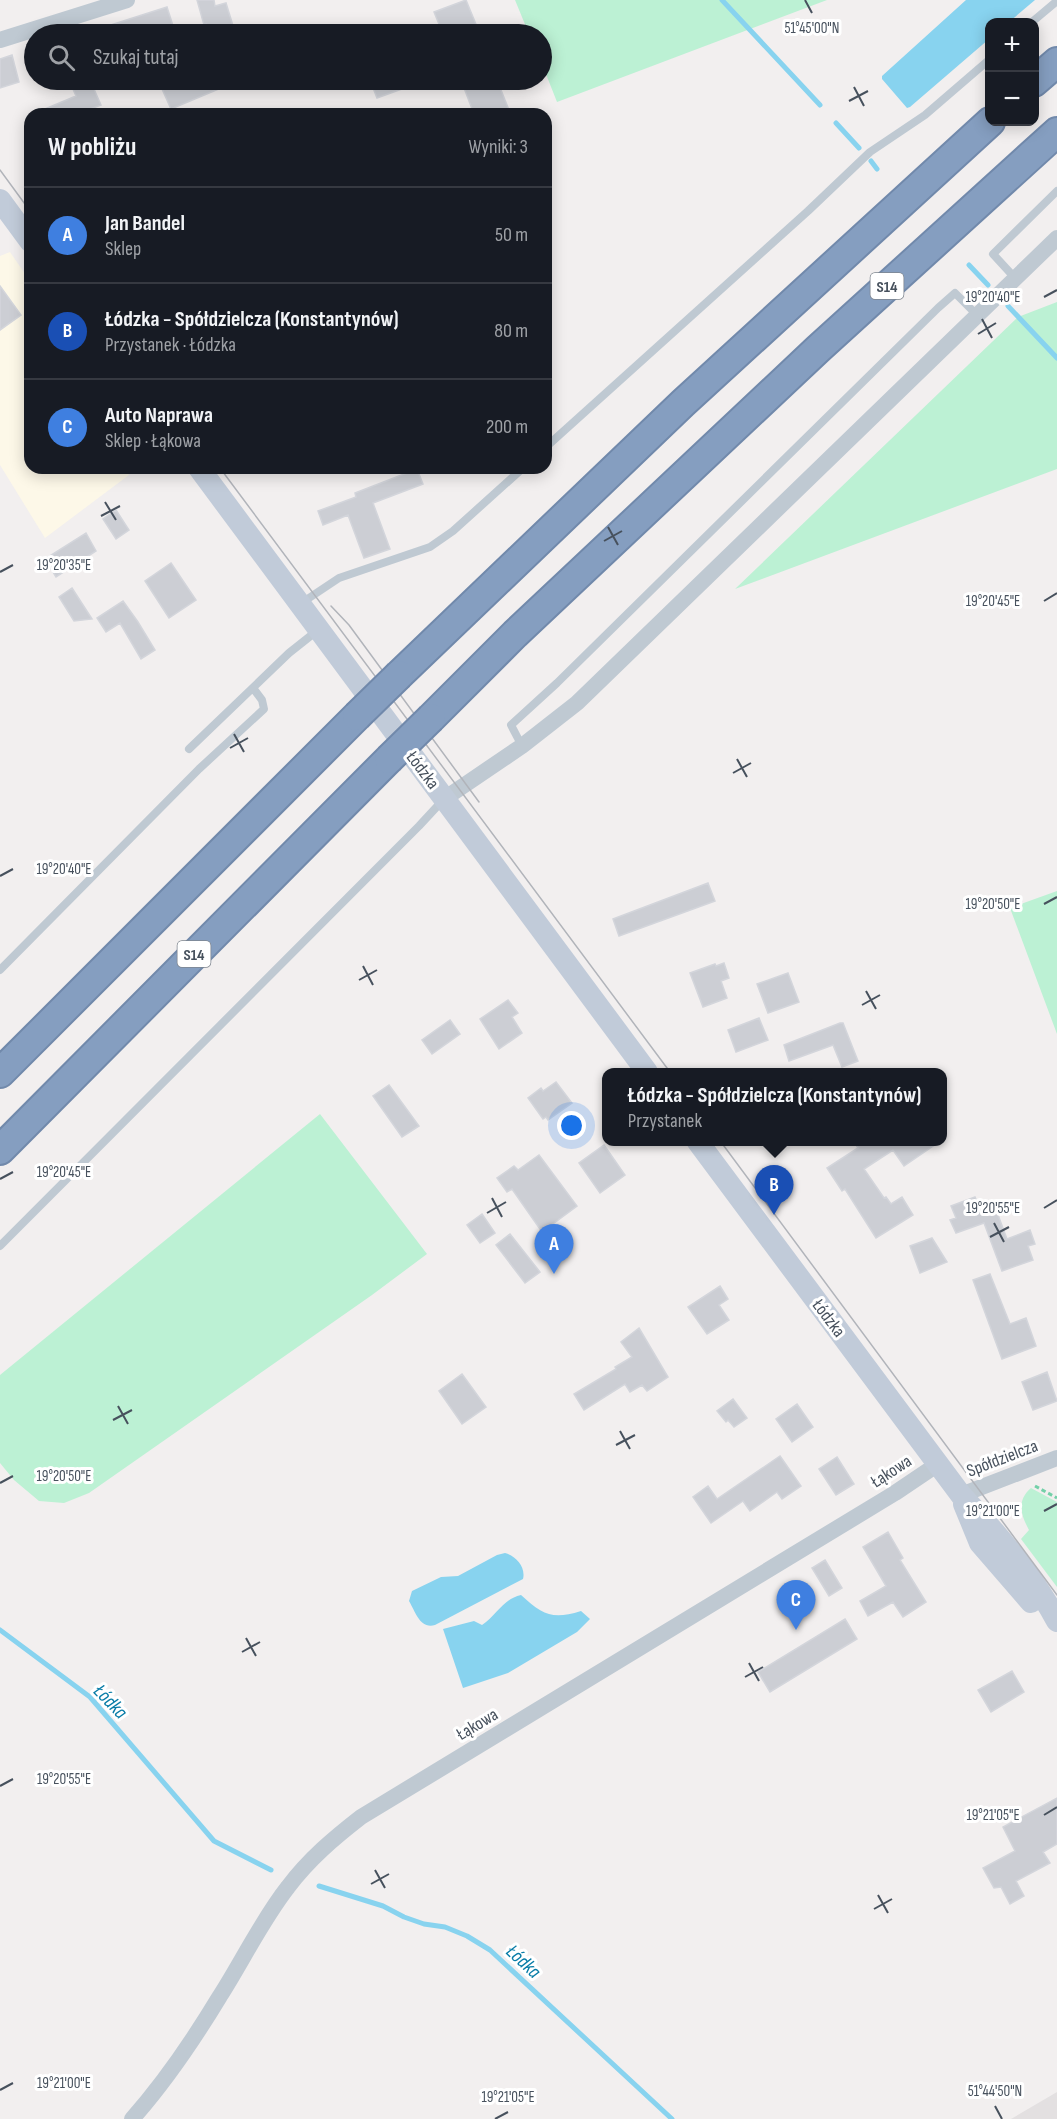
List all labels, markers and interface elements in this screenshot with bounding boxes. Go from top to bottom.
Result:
map controls [985,18,1039,126]
button: + [985,18,1039,72]
text: 51°45'00"N [785,19,839,38]
search box [24,24,552,90]
icon: search [45,41,78,74]
text: Szukaj tutaj [93,44,179,71]
button: − [985,72,1039,126]
text: W pobliżu [48,132,136,163]
text: Wyniki: 3 [468,135,528,159]
text: Jan Bandel [105,210,185,237]
text: A [63,223,72,247]
text: 50 m [495,223,528,247]
text: Sklep [105,237,141,261]
road number: S14 [870,273,904,299]
text: 19°20'40"E [965,288,1021,307]
text: Łódzka - Spółdzielcza (Konstantynów) [105,306,399,333]
text: B [63,319,72,343]
text: 80 m [494,319,528,343]
text: Przystanek · Łódzka [105,333,236,357]
text: Auto Naprawa [105,402,213,429]
text: C [62,415,73,439]
text: 200 m [486,415,528,439]
text: Sklep · Łąkowa [105,429,201,453]
text: 19°20'35"E [37,556,91,575]
text: 19°20'45"E [966,592,1020,611]
street label: Łódzka [401,747,444,793]
text: 19°20'40"E [36,860,92,879]
text: 19°20'50"E [966,895,1020,914]
road number: S14 [178,941,210,967]
popup [602,1068,947,1146]
text: Łódzka - Spółdzielcza (Konstantynów) [628,1082,921,1109]
text: Przystanek [628,1109,702,1133]
your location [557,1111,586,1140]
text: 19°20'45"E [37,1163,91,1182]
pin: B [754,1166,794,1215]
text: 19°20'55"E [966,1199,1020,1218]
pin: A [534,1224,574,1274]
street label: Łódzka [807,1295,850,1341]
street label: Spółdzielcza [964,1435,1041,1482]
street label: Łąkowa [866,1450,916,1493]
text: 19°20'50"E [37,1467,91,1486]
text: 19°21'00"E [966,1502,1020,1521]
pin: C [776,1580,816,1630]
water label: Łódka [88,1679,132,1724]
street label: Łąkowa [452,1704,502,1745]
text: 19°20'55"E [37,1770,91,1789]
text: 19°21'05"E [966,1806,1020,1825]
water label: Łódka [501,1940,546,1984]
text: 19°21'00"E [37,2074,91,2093]
text: 51°44'50"N [968,2082,1022,2101]
text: 19°21'05"E [481,2088,535,2107]

